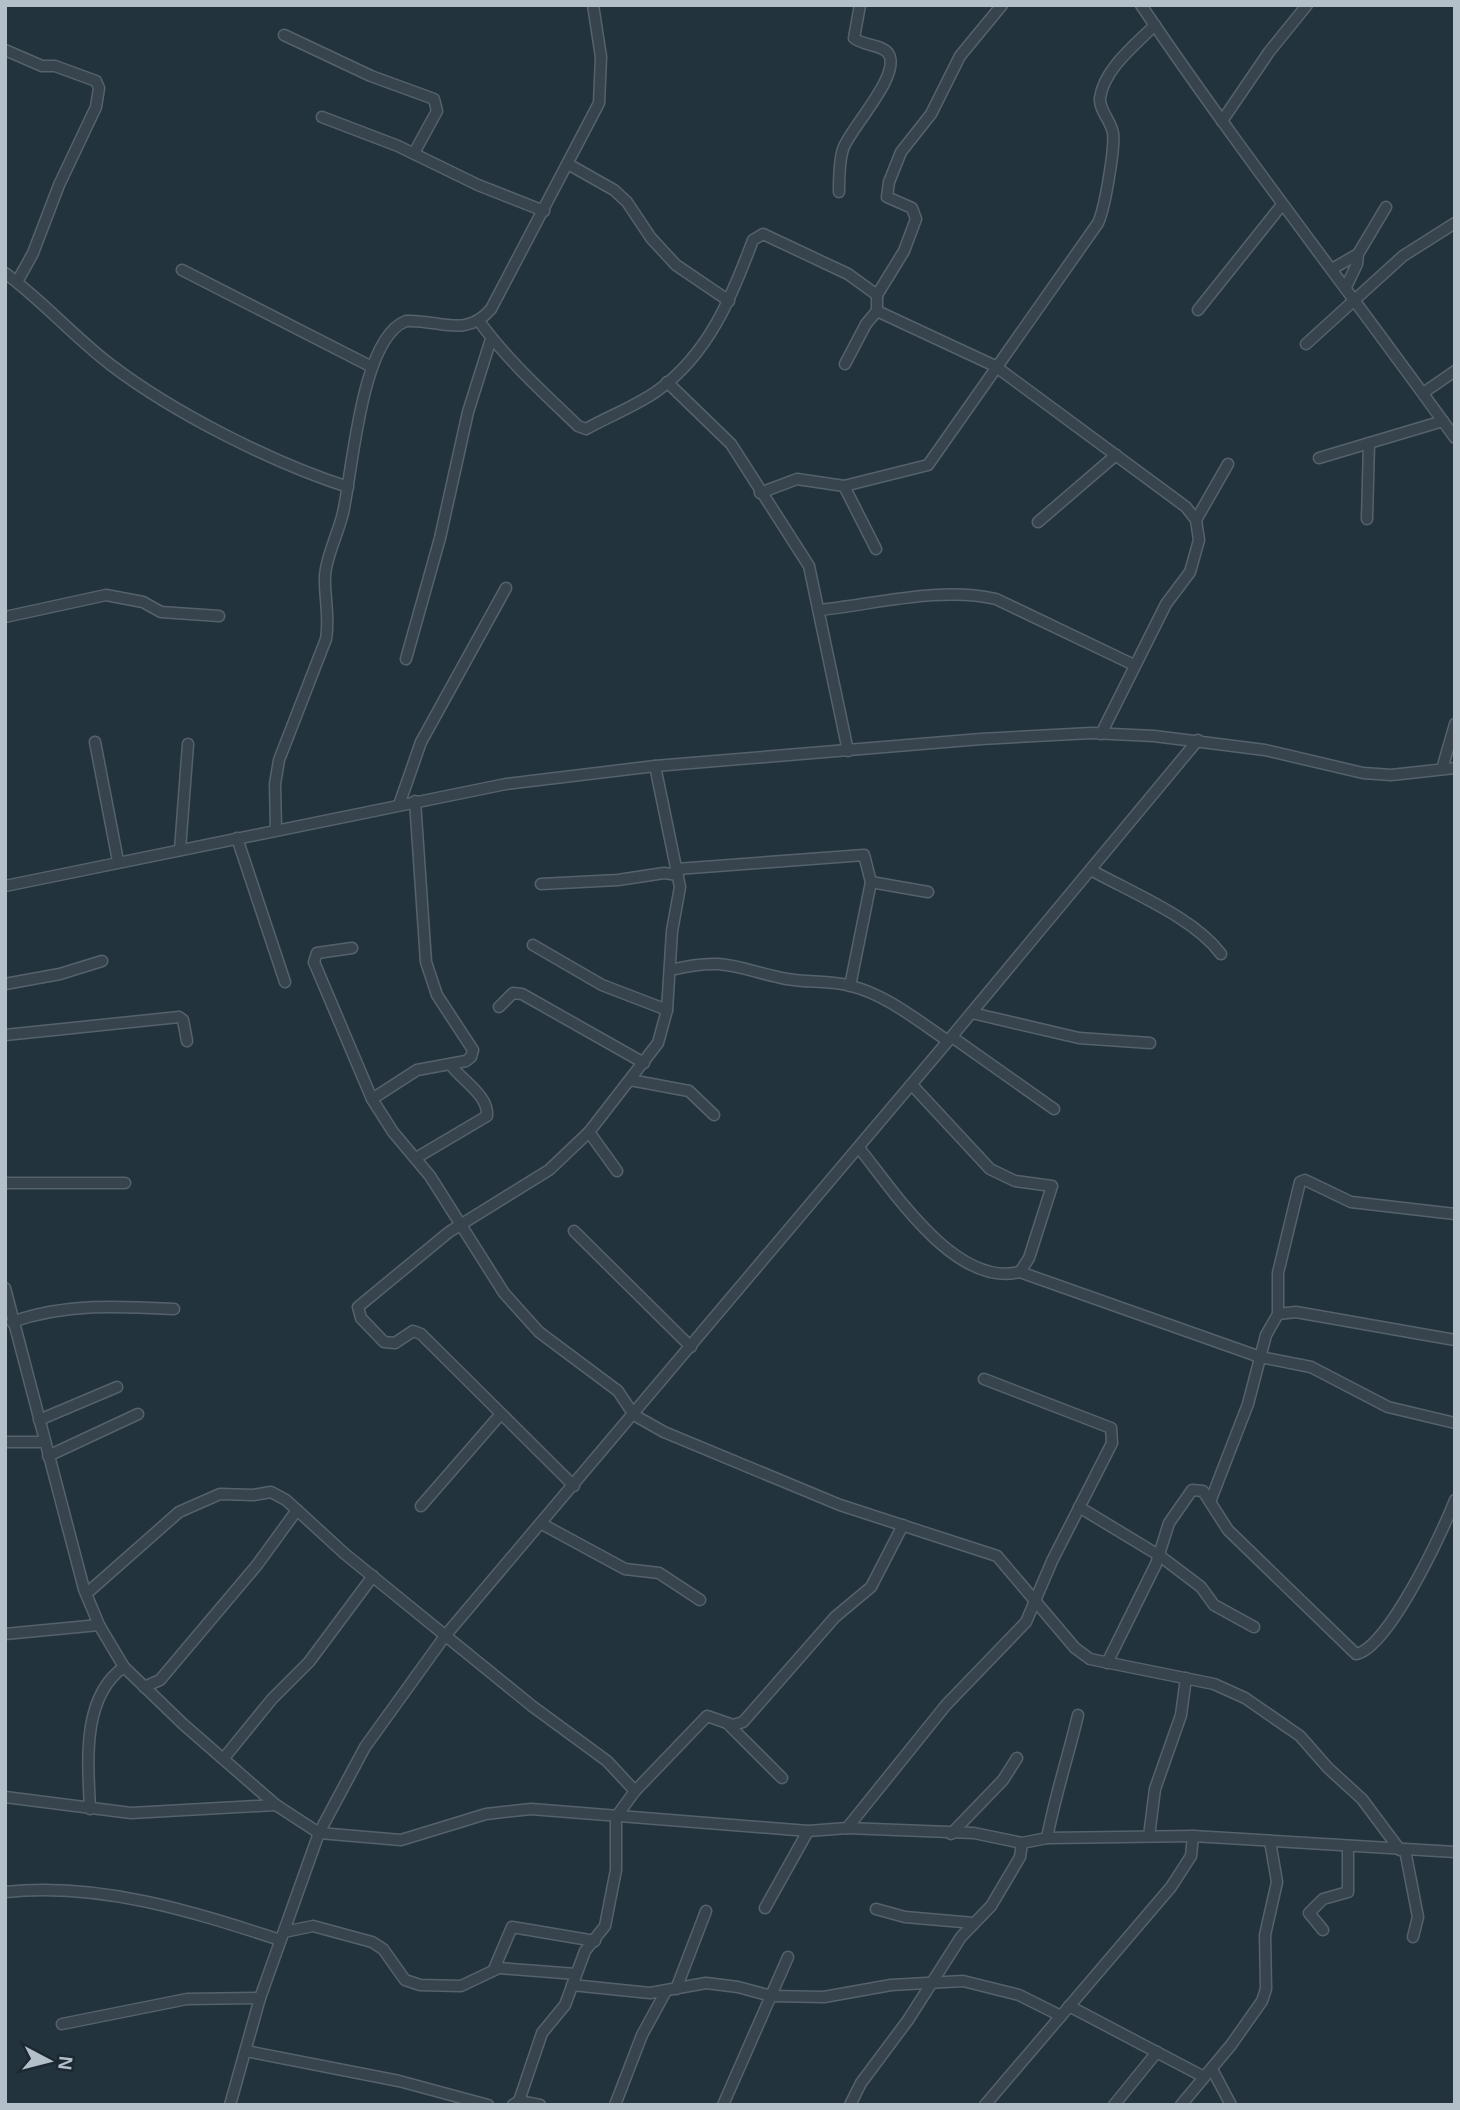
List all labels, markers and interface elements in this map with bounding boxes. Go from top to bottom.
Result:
north arrow [14,2026,84,2096]
text: N [54,2055,77,2071]

